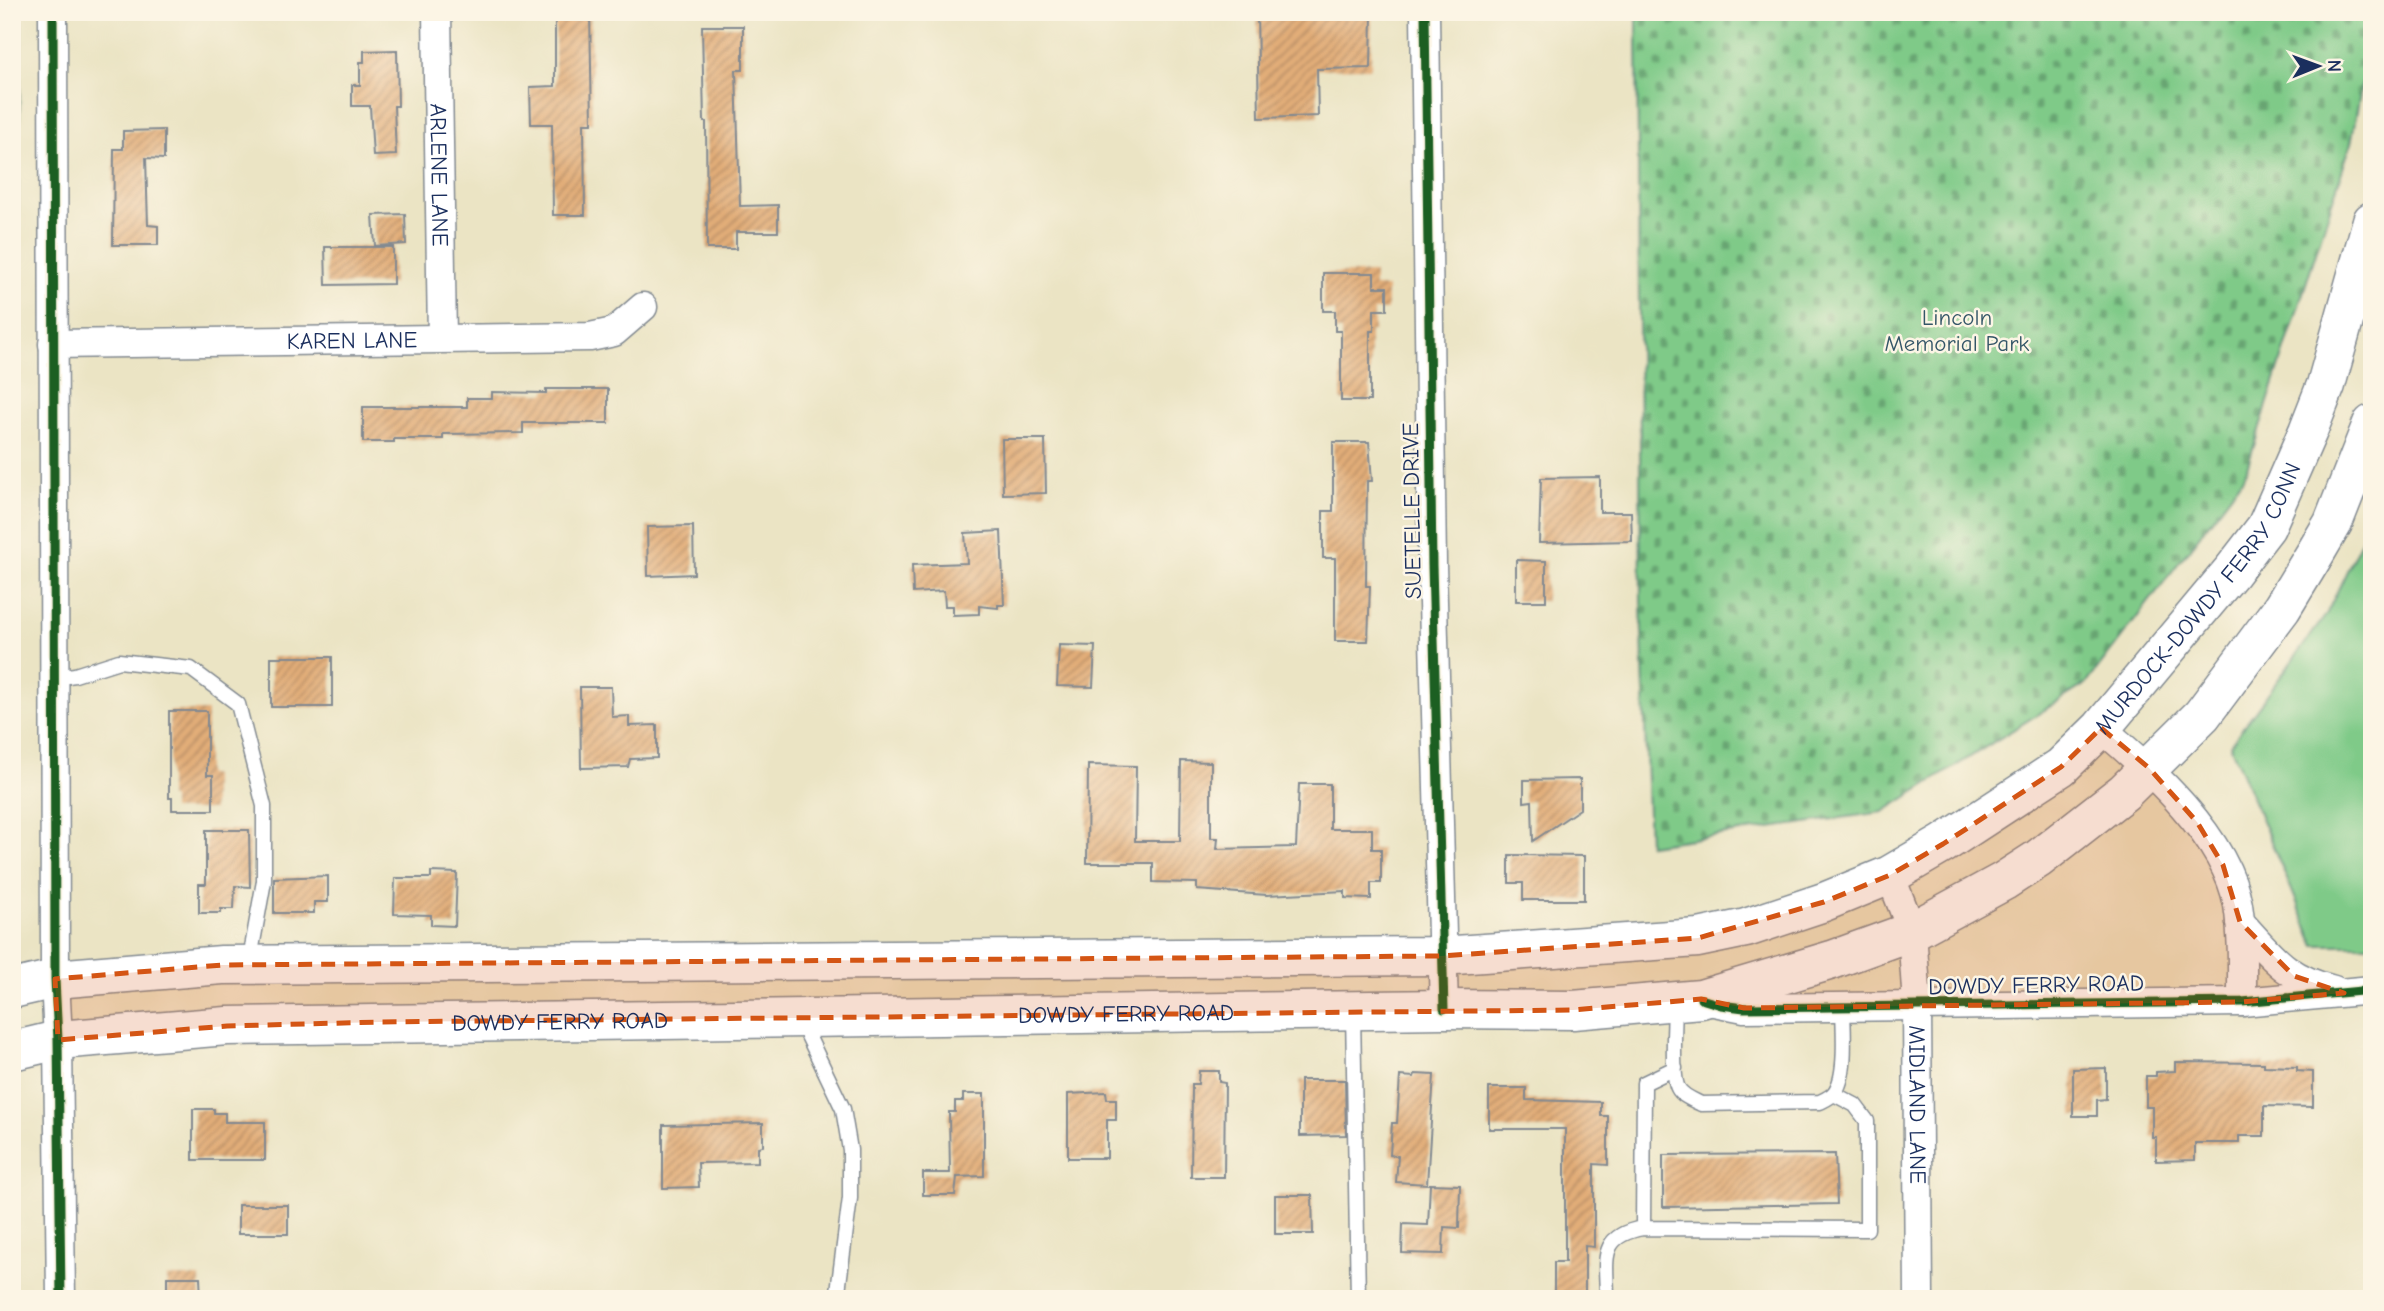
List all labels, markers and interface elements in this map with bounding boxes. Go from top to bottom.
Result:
north arrow [2282,32,2352,102]
text: N [2323,59,2345,72]
street label: ARLENE LANE [425,103,454,247]
park label: Lincoln Memorial Park [1885,304,2029,357]
street label: KAREN LANE [287,326,418,354]
street label: SUETELLE DRIVE [1397,423,1427,599]
street label: MURDOCK-DOWDY FERRY CONN [2089,458,2306,739]
street label: DOWDY FERRY ROAD [1928,970,2144,1000]
street label: DOWDY FERRY ROAD [1018,998,1234,1028]
street label: DOWDY FERRY ROAD [452,1006,668,1036]
street label: MIDLAND LANE [1904,1025,1932,1184]

